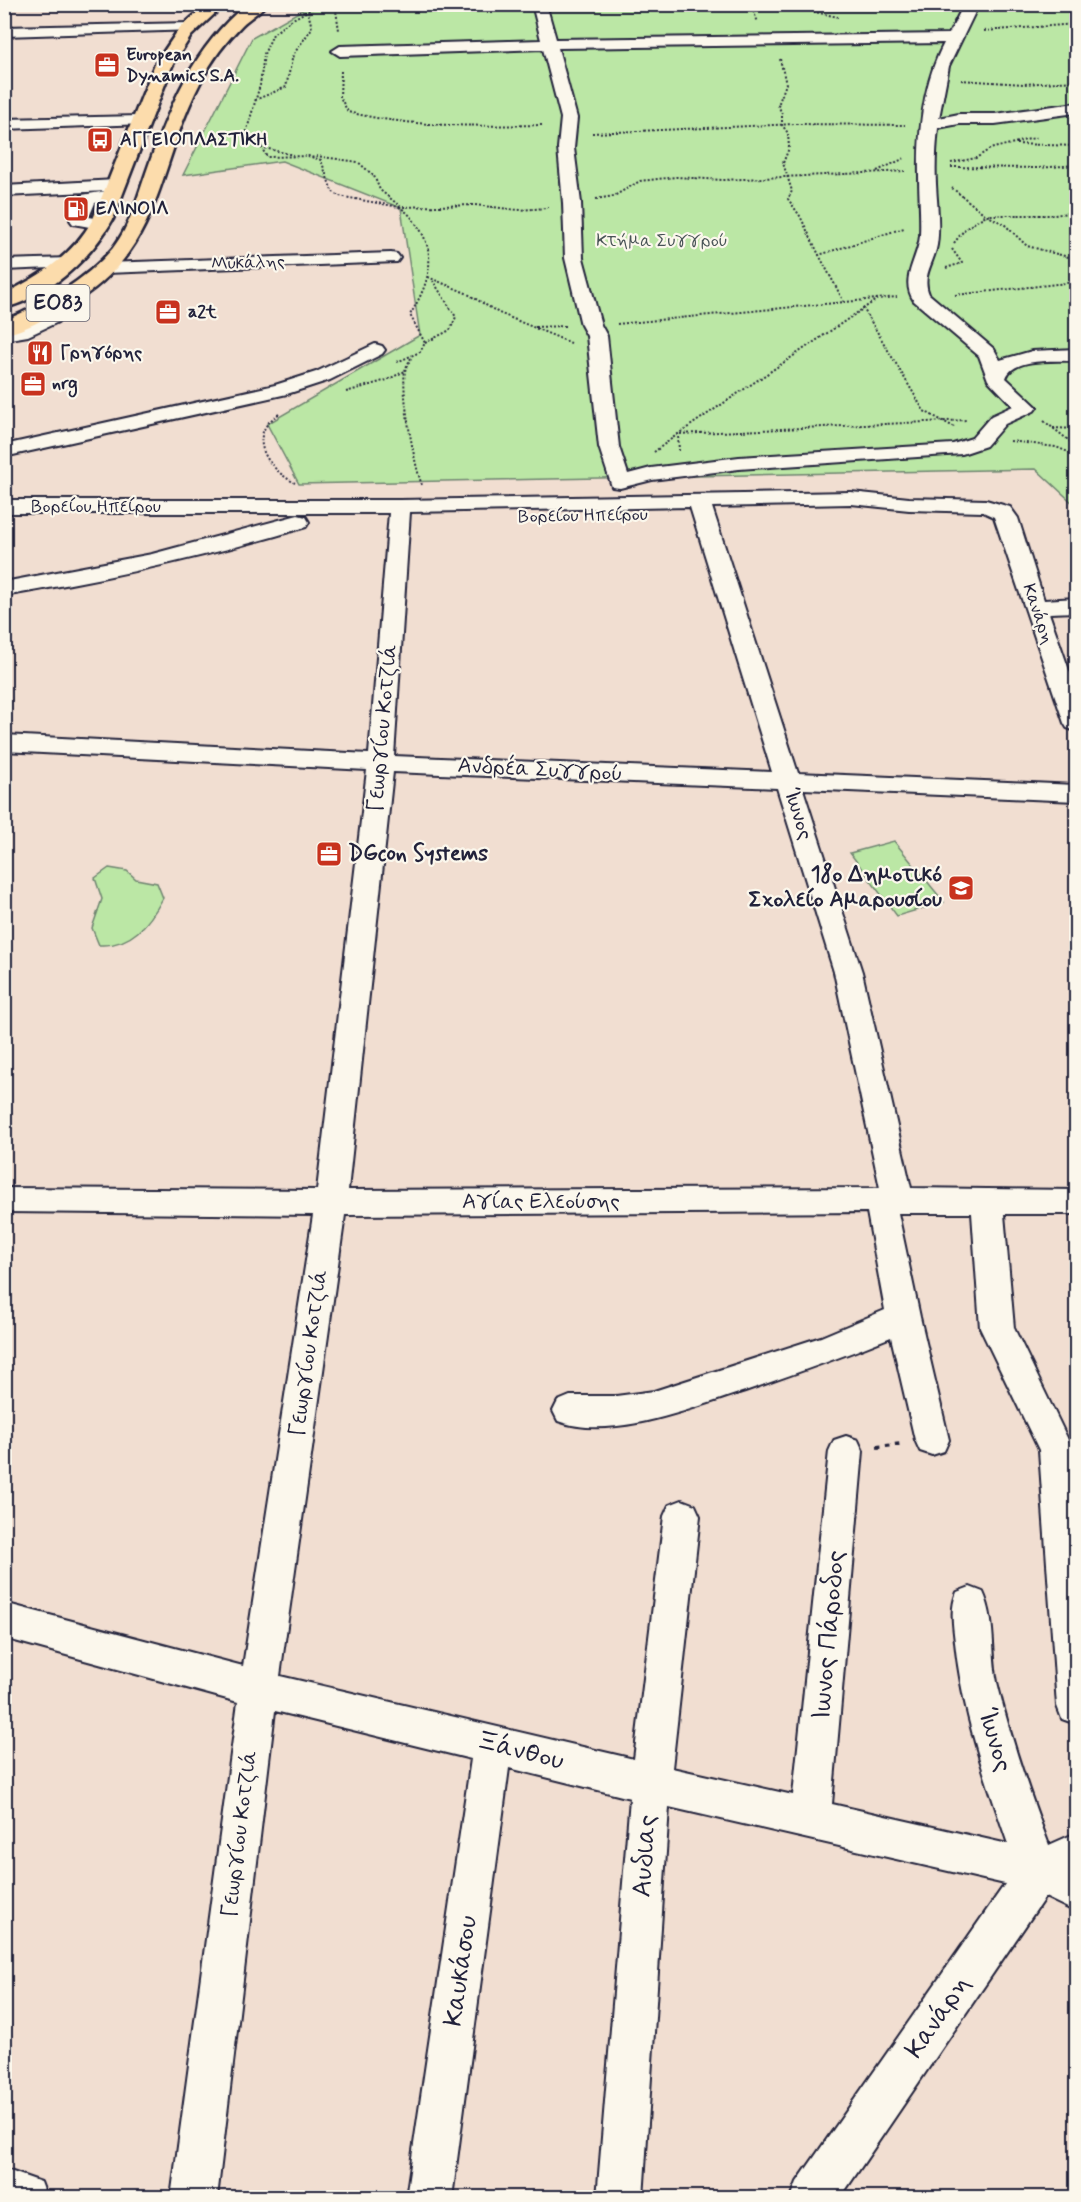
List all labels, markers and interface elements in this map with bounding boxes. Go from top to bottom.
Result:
place label: European Dynamics S.A. [126,43,239,88]
office icon: European Dynamics S.A. [92,50,122,80]
bus stop icon: ΑΓΓΕΙΟΠΛΑΣΤΙΚΗ [85,125,115,155]
place label: ΑΓΓΕΙΟΠΛΑΣΤΙΚΗ [120,128,268,152]
fuel station icon: ΕΛΙΝΟΙΛ [61,194,91,224]
place label: ΕΛΙΝΟΙΛ [96,197,168,221]
park label: Κτήμα Συγγρού [596,229,728,253]
street label: Μυκάλης [211,250,285,276]
road number: ΕΟ83 [26,285,90,321]
office icon: a2t [153,297,183,327]
place label: a2t [188,300,217,324]
restaurant icon: Γρηγόρης [25,338,55,368]
place label: Γρηγόρης [60,341,142,365]
office icon: nrg [18,369,48,399]
place label: nrg [52,372,77,398]
street label: Βορείου Ηπείρου [31,495,161,519]
street label: Βορείου Ηπείρου [518,503,648,529]
street label: Κανάρη [1016,581,1060,647]
street label: Γεωργίου Κοτζιά [362,643,404,813]
street label: Ανδρέα Συγγρού [457,751,623,788]
street label: Ίωνος [777,785,819,843]
office icon: DGcon Systems [314,839,344,869]
place label: DGcon Systems [348,840,488,868]
place label: 18ο Δημοτικό Σχολείο Αμαρουσίου [749,861,942,914]
school or university icon: 18ο Δημοτικό Σχολείο Αμαρουσίου [946,873,976,903]
street label: Αγίας Ελεούσης [462,1188,620,1216]
street label: Γεωργίου Κοτζιά [283,1268,335,1438]
street label: Ιωνος Πάροδος [804,1549,854,1721]
street label: Ίωνος [969,1704,1021,1776]
street label: Ξάνθου [472,1723,568,1779]
street label: Γεωργίου Κοτζιά [216,1749,264,1919]
street label: Αυδιας [625,1813,665,1899]
street label: Καυκάσου [436,1913,486,2029]
street label: Κανάρη [897,1968,979,2066]

